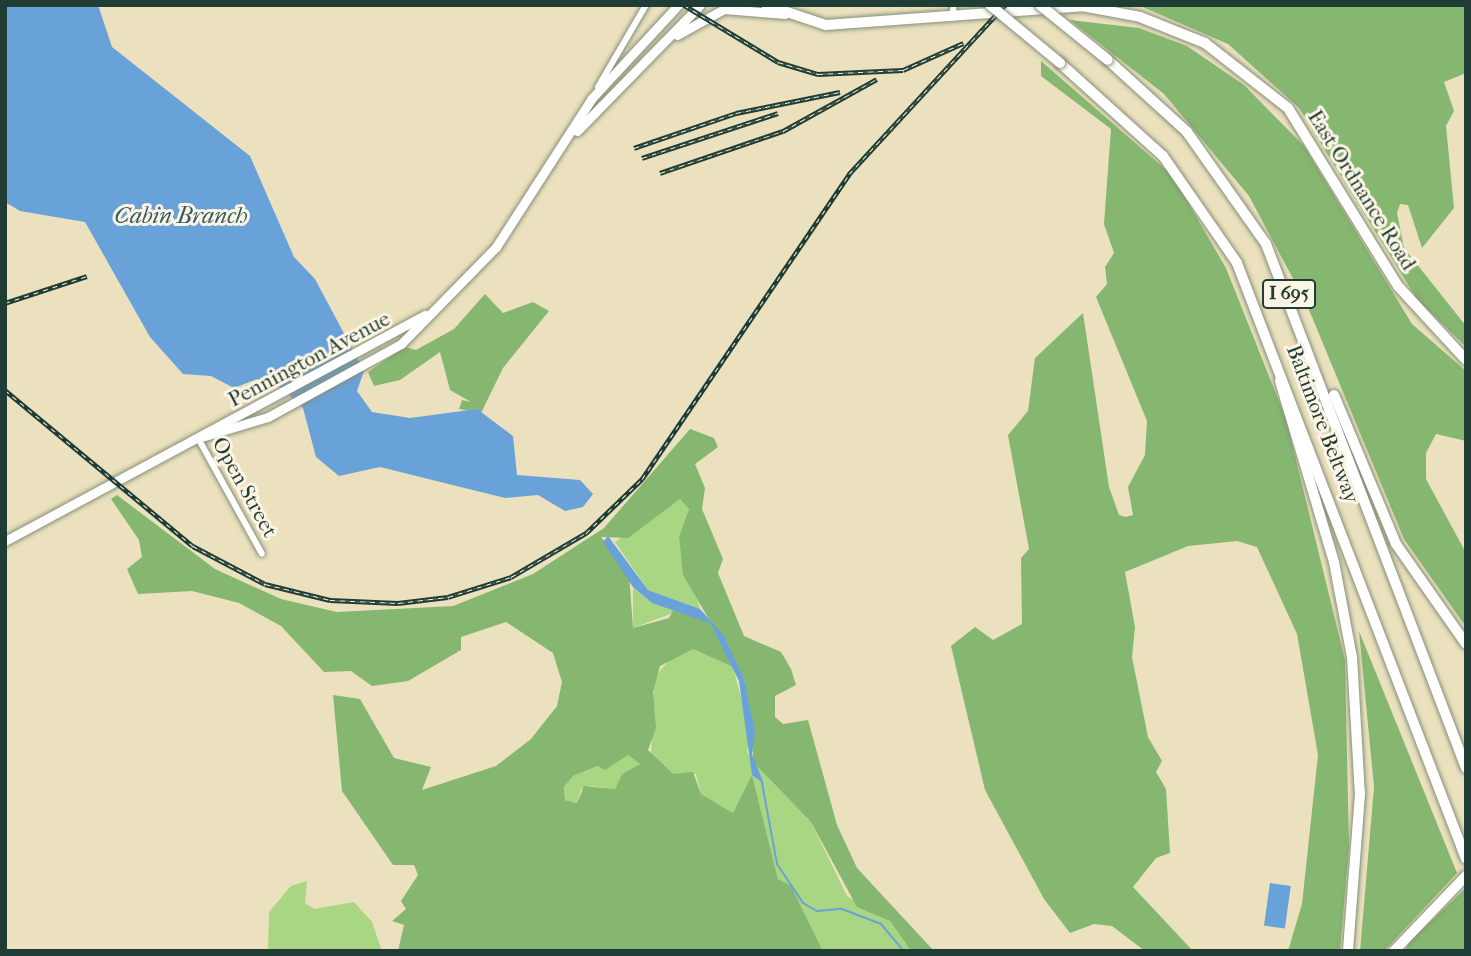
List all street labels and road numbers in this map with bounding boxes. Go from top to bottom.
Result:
street label: East Ordnance Road [1303,105,1421,275]
road number: I 695 [1261,278,1317,310]
street label: Pennington Avenue [224,306,394,412]
street label: Baltimore Beltway [1281,341,1365,507]
street label: Open Street [207,432,283,542]

